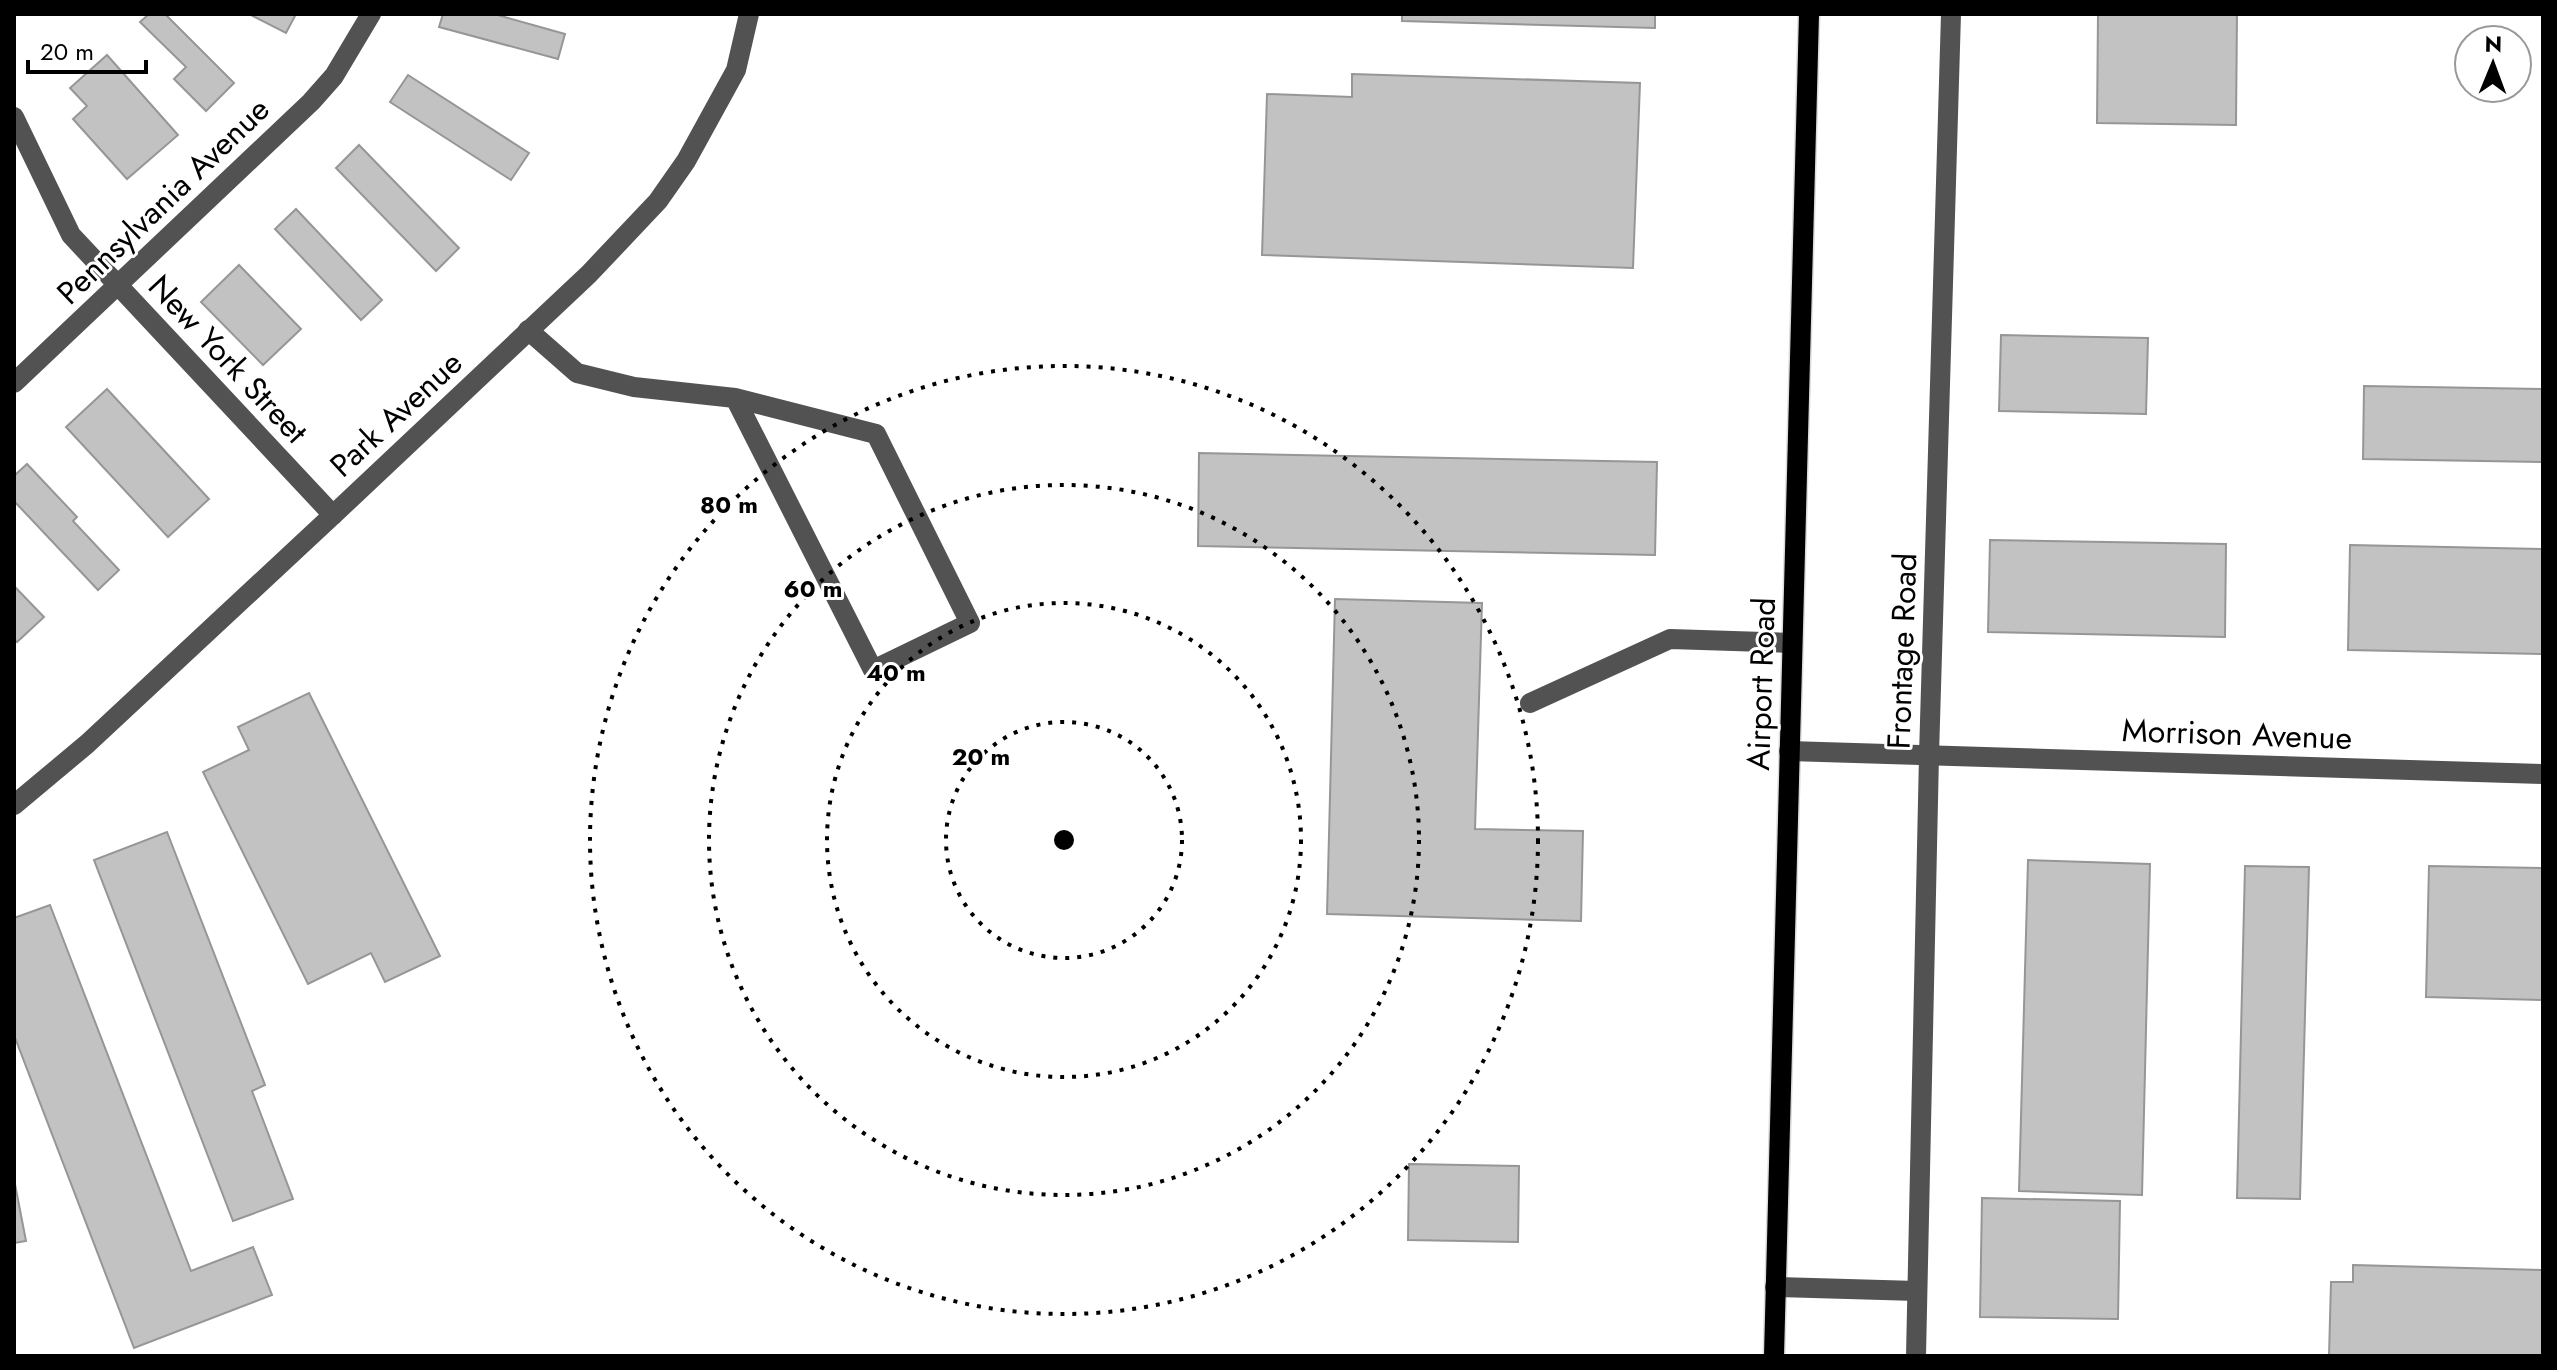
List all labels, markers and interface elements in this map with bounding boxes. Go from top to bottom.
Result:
scale bar [28,24,146,74]
north arrow [2453,24,2533,104]
text: N [2484,28,2502,60]
text: 20 m [40,34,94,69]
street label: Pennsylvania Avenue [46,87,280,315]
street label: New York Street [138,265,318,454]
street label: Park Avenue [319,340,473,488]
text: 80 m [700,487,758,522]
street label: Frontage Road [1876,552,1928,750]
text: 60 m [784,571,842,606]
street label: Airport Road [1735,597,1787,771]
text: 40 m [866,655,926,690]
street label: Morrison Avenue [2121,707,2353,761]
text: 20 m [952,739,1010,774]
centre of rings [1050,826,1078,854]

